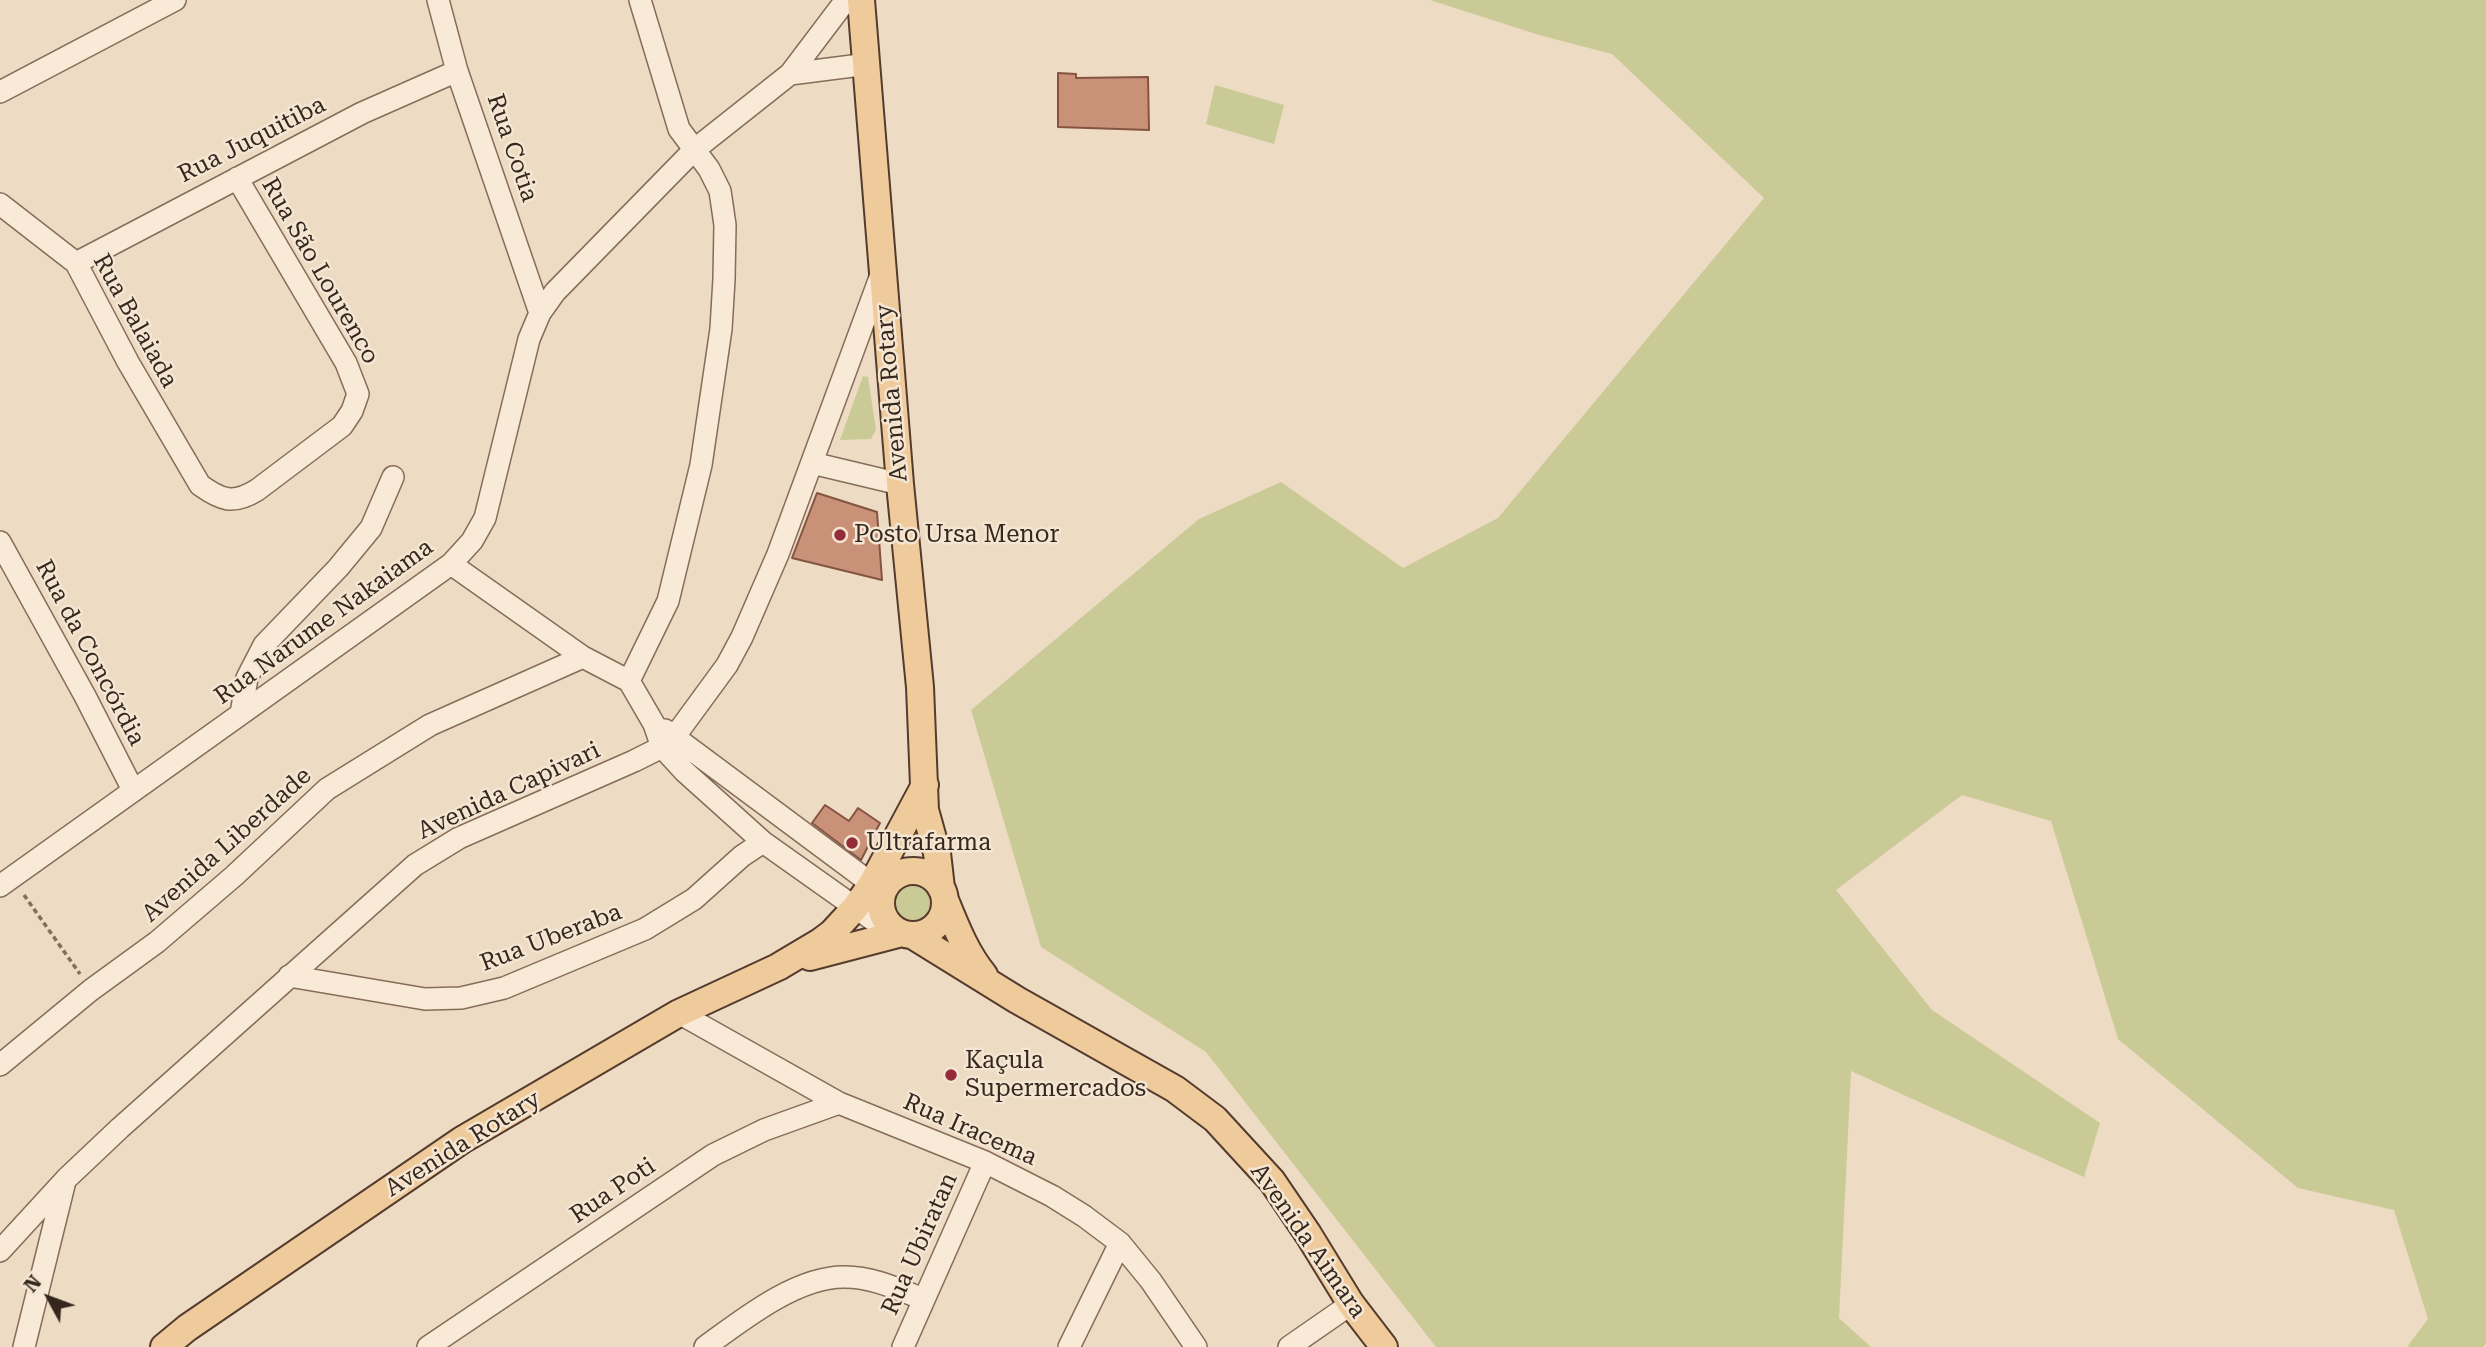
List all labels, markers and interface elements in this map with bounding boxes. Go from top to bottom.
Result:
street label: Rua Cotia [480,90,544,206]
street label: Rua Juquitiba [174,91,330,189]
street label: Rua São Lourenco [255,173,385,369]
street label: Rua Balaiada [86,249,184,393]
street label: Avenida Rotary [870,303,914,483]
place label: Posto Ursa Menor [854,521,1059,549]
marker: Posto Ursa Menor [832,527,848,543]
street label: Rua Narume Nakaiama [209,533,439,711]
street label: Rua da Concórdia [29,555,151,751]
street label: Avenida Capivari [413,736,605,846]
street label: Avenida Liberdade [136,761,318,929]
place label: Ultrafarma [866,829,991,857]
marker: Ultrafarma [844,835,860,851]
street label: Rua Uberaba [476,898,626,978]
place label: Kaçula Supermercados [965,1047,1146,1103]
marker: Kaçula Supermercados [943,1067,959,1083]
street label: Avenida Rotary [380,1085,546,1203]
street label: Rua Iracema [899,1088,1041,1172]
street label: Rua Poti [565,1152,661,1230]
street label: Avenida Aimara [1244,1158,1372,1324]
street label: Rua Ubiratan [876,1168,964,1320]
north arrow [14,1263,84,1333]
text: N [19,1271,46,1297]

